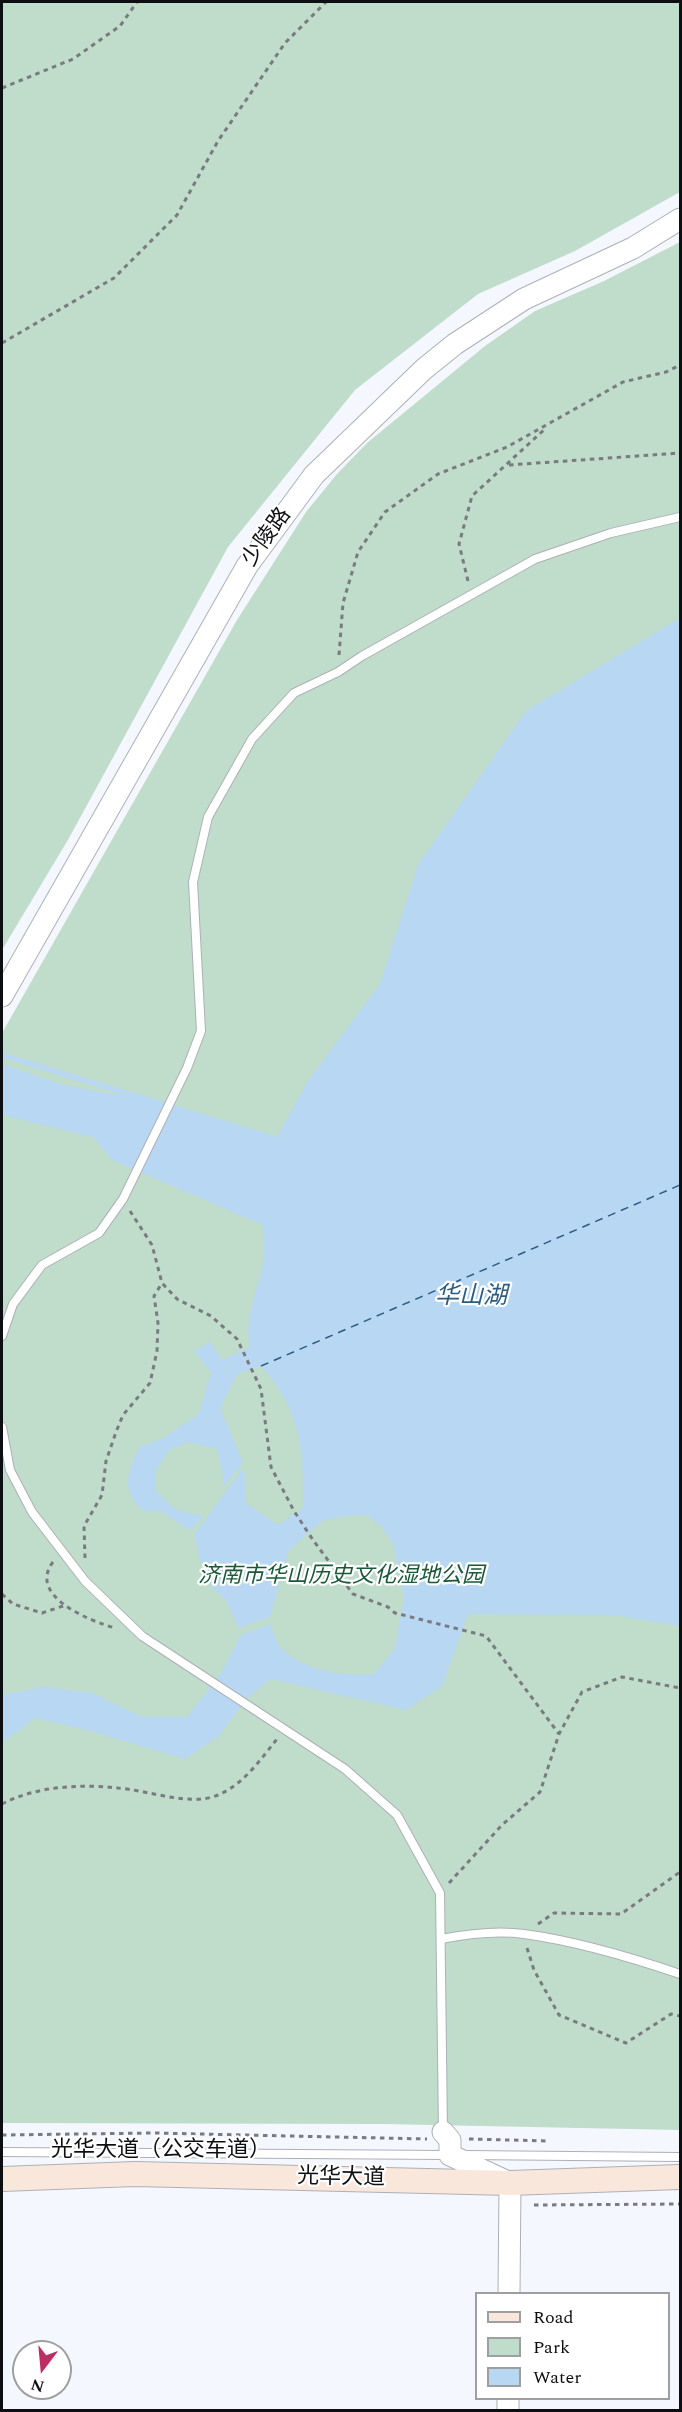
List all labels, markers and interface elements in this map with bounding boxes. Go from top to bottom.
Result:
street label: 少陵路 [238,504,298,572]
water label: 华山湖 [435,1284,507,1312]
park label: 济南市华山历史文化湿地公园 [198,1565,484,1591]
street label: 光华大道（公交车道） [51,2139,271,2165]
street label: 光华大道 [297,2165,385,2193]
legend [475,2292,670,2400]
text: Road [533,2304,574,2331]
text: Park [533,2334,570,2361]
north arrow [12,2340,72,2400]
text: Water [533,2364,581,2391]
text: N [28,2372,47,2399]

